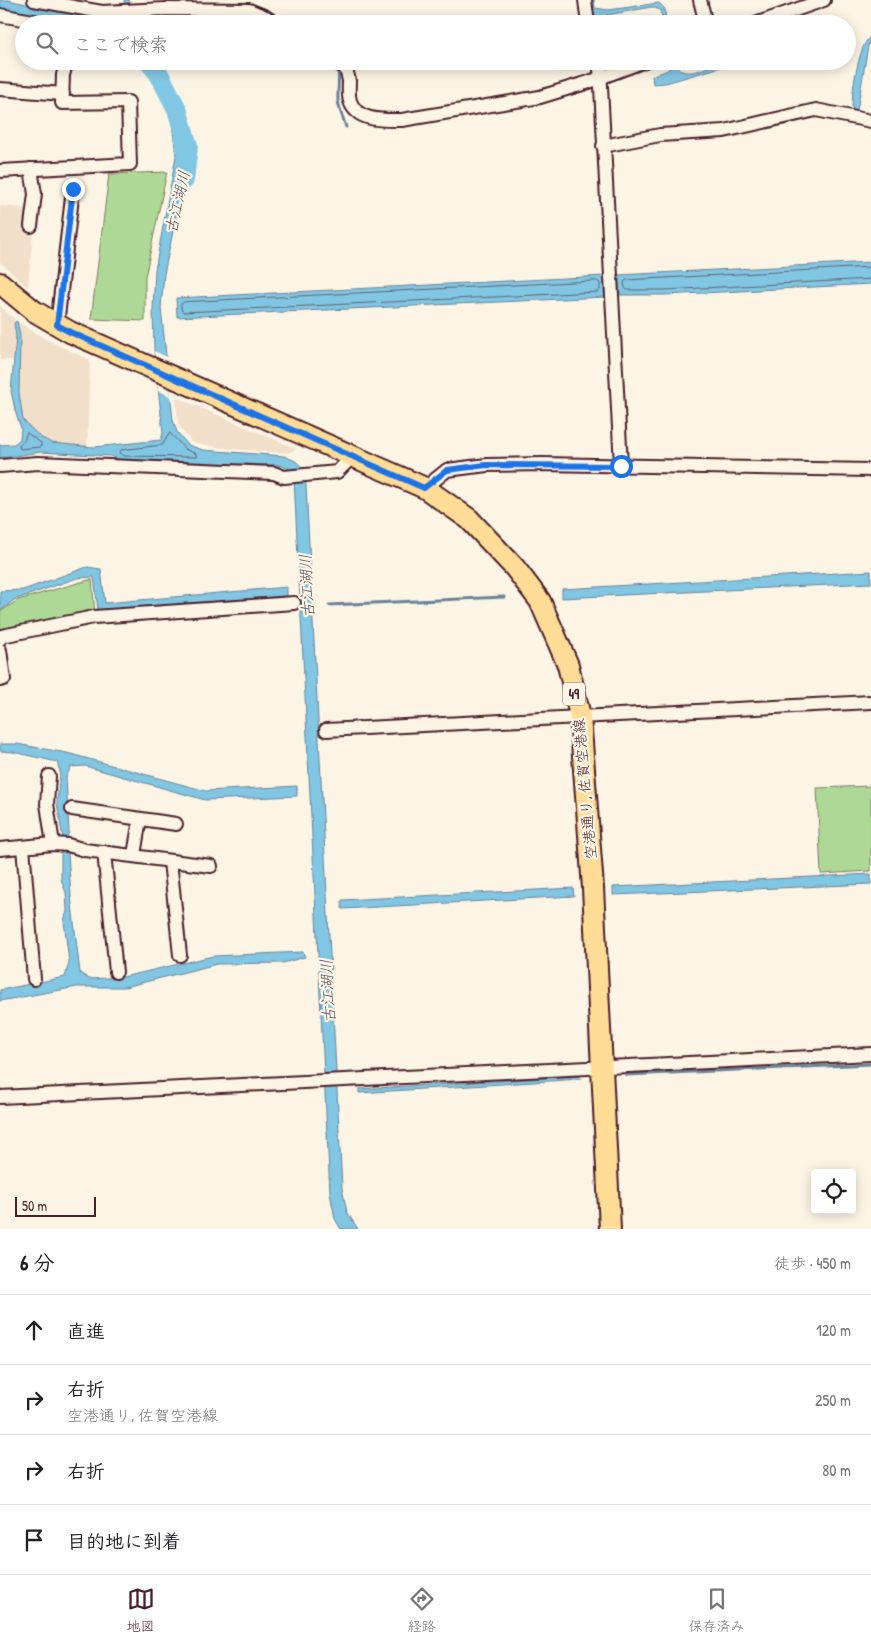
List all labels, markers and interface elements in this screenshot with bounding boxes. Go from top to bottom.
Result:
search box [15,15,856,70]
icon: search [33,29,61,57]
text: ここで検索 [73,31,168,57]
water label: 古江湖川 [159,168,195,236]
route end [62,178,85,201]
route start [610,455,633,478]
water label: 古江湖川 [293,553,319,619]
road number: 49 [563,682,585,706]
street label: 空港通り, 佐賀空港線 [568,718,601,860]
water label: 古江湖川 [314,958,340,1024]
map controls [811,1169,856,1214]
button: locate [811,1169,856,1214]
scale bar [15,1194,96,1217]
text: 50 m [22,1196,47,1215]
text: 6 分 [20,1248,54,1277]
text: 徒歩 · 450 m [774,1252,851,1274]
icon: ahead [20,1316,48,1344]
text: 直進 [67,1318,105,1344]
text: 120 m [816,1319,851,1341]
text: 右折 [67,1376,105,1402]
icon: right [20,1386,48,1414]
text: 250 m [815,1389,851,1411]
text: 空港通り, 佐賀空港線 [67,1404,218,1426]
icon: right [20,1456,48,1484]
text: 右折 [67,1458,105,1484]
text: 80 m [822,1459,851,1481]
icon: arrive [20,1526,48,1554]
text: 目的地に到着 [67,1528,181,1554]
tab: 地図 [127,1585,155,1635]
tab: 経路 [408,1585,436,1635]
tab: 保存済み [689,1585,745,1635]

